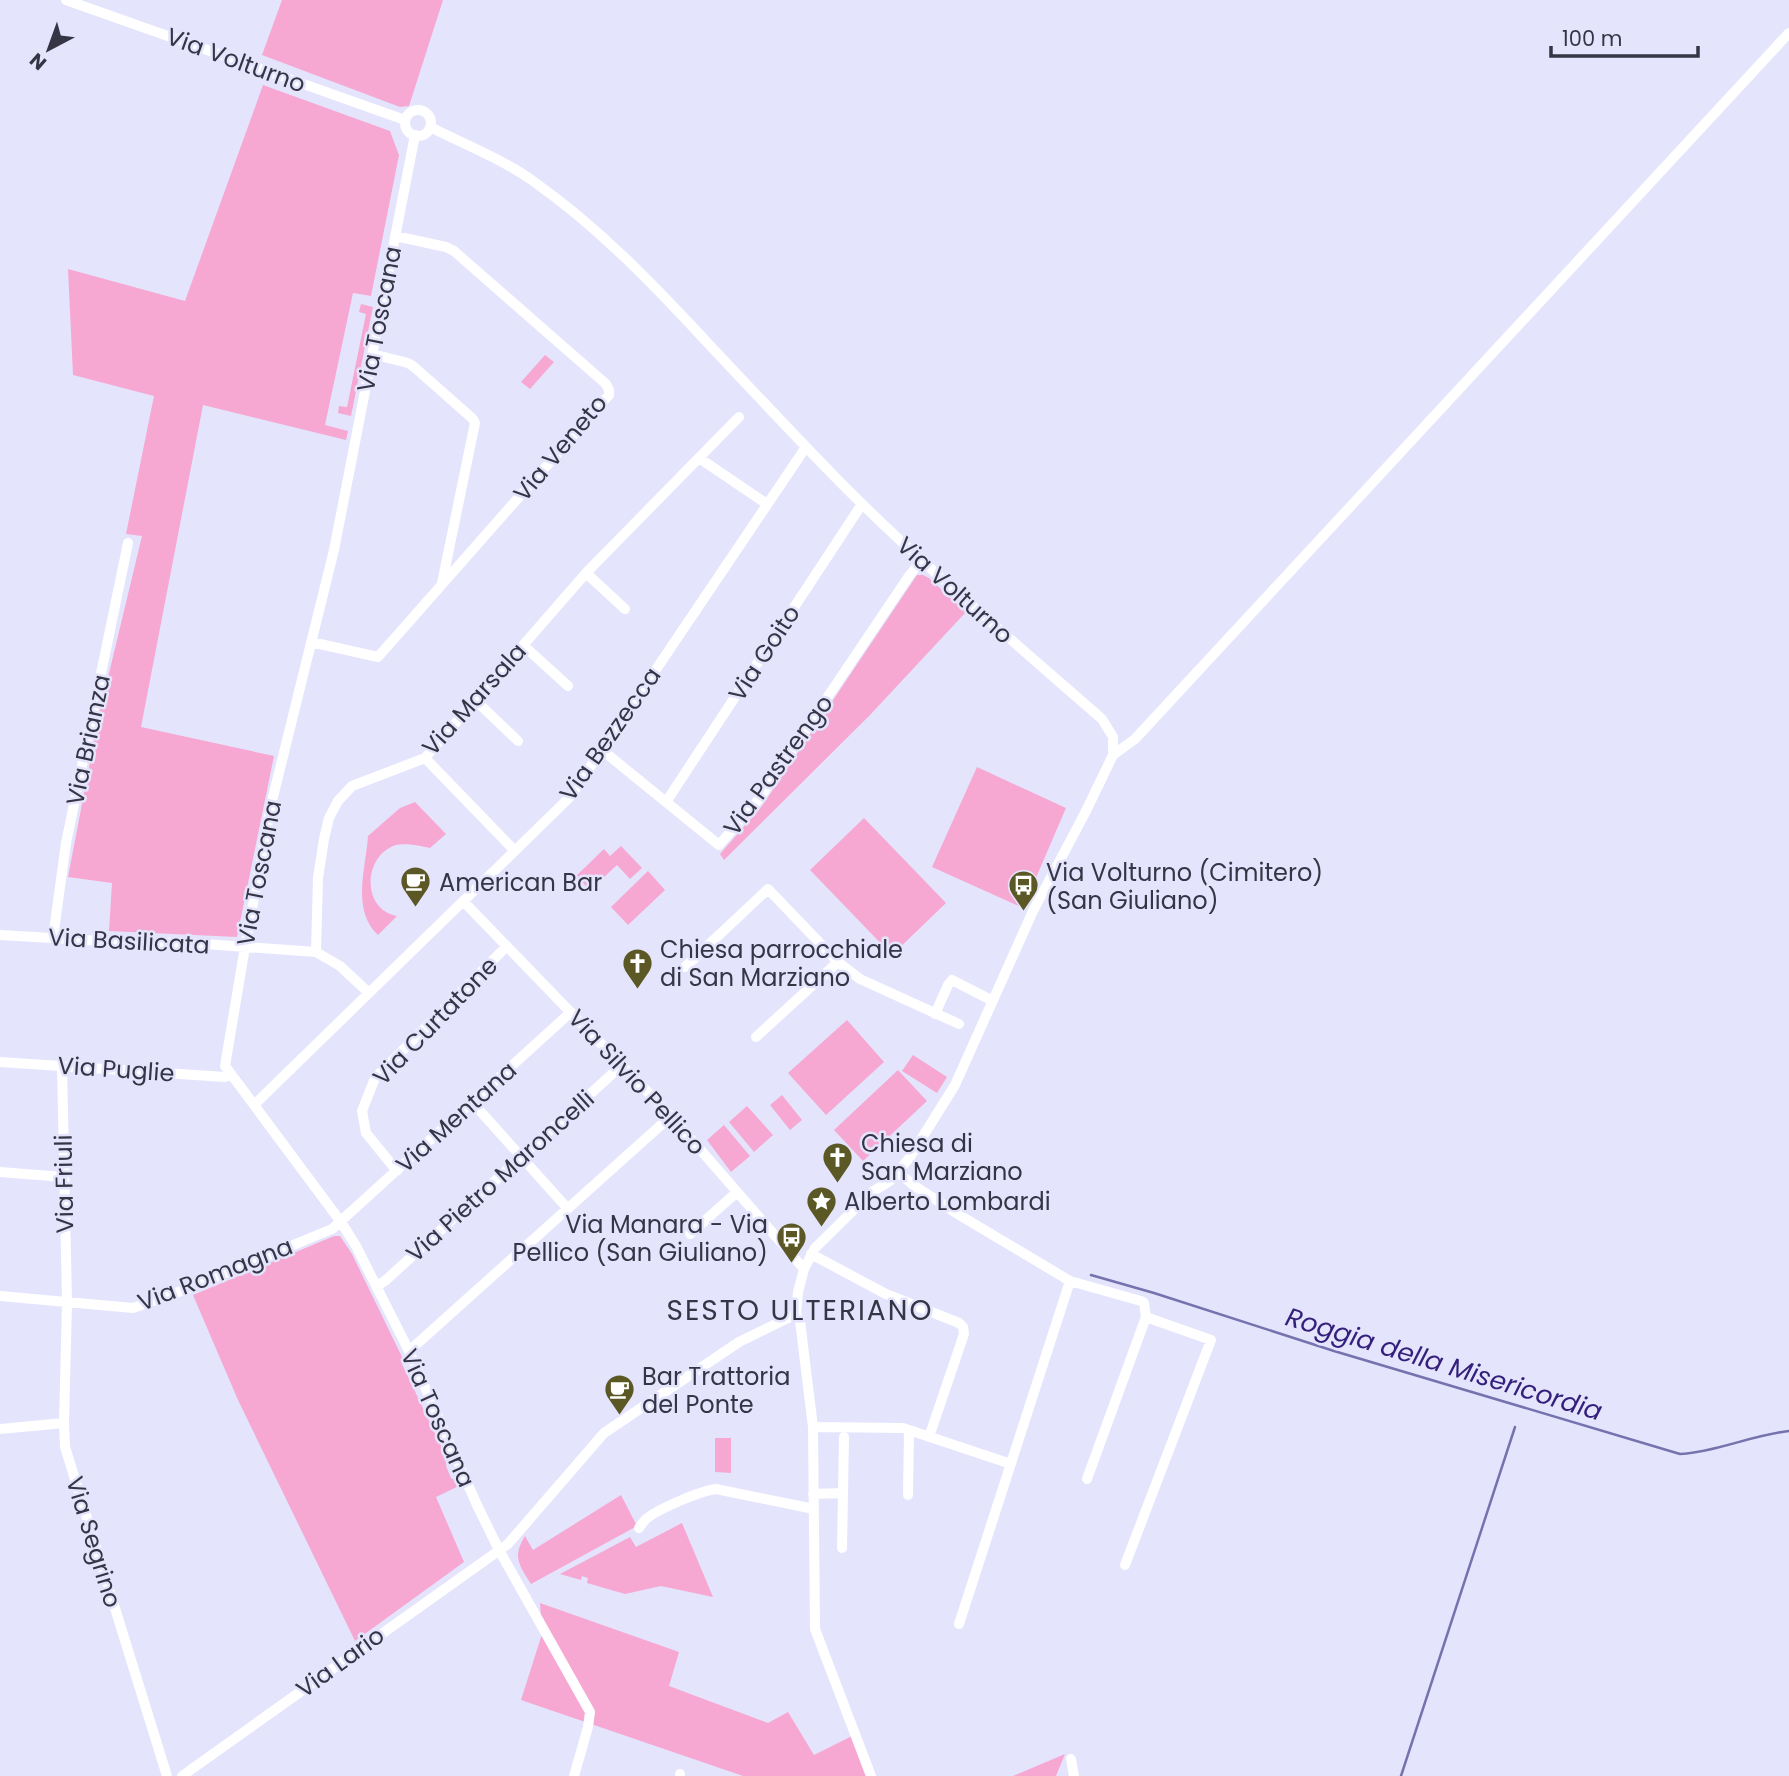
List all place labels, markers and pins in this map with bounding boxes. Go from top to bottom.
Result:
place label: Via Volturno (Cimitero) (San Giuliano) [1046,856,1323,917]
cafe icon: American Bar [399,865,433,909]
place label: American Bar [439,866,602,899]
bus stop icon: Via Volturno (Cimitero) (San Giuliano) [1006,869,1040,913]
place label: Chiesa parrocchiale di San Marziano [660,933,903,994]
church icon: Chiesa parrocchiale di San Marziano [620,946,654,990]
place label: Chiesa di San Marziano [861,1127,1023,1188]
church icon: Chiesa di San Marziano [821,1140,855,1184]
place icon: Alberto Lombardi [804,1184,838,1228]
place label: Alberto Lombardi [844,1185,1051,1218]
place label: Via Manara - Via Pellico (San Giuliano) [513,1208,768,1269]
bus stop icon: Via Manara - Via Pellico (San Giuliano) [774,1221,808,1265]
place label: Bar Trattoria del Ponte [642,1360,790,1421]
cafe icon: Bar Trattoria del Ponte [602,1373,636,1417]

